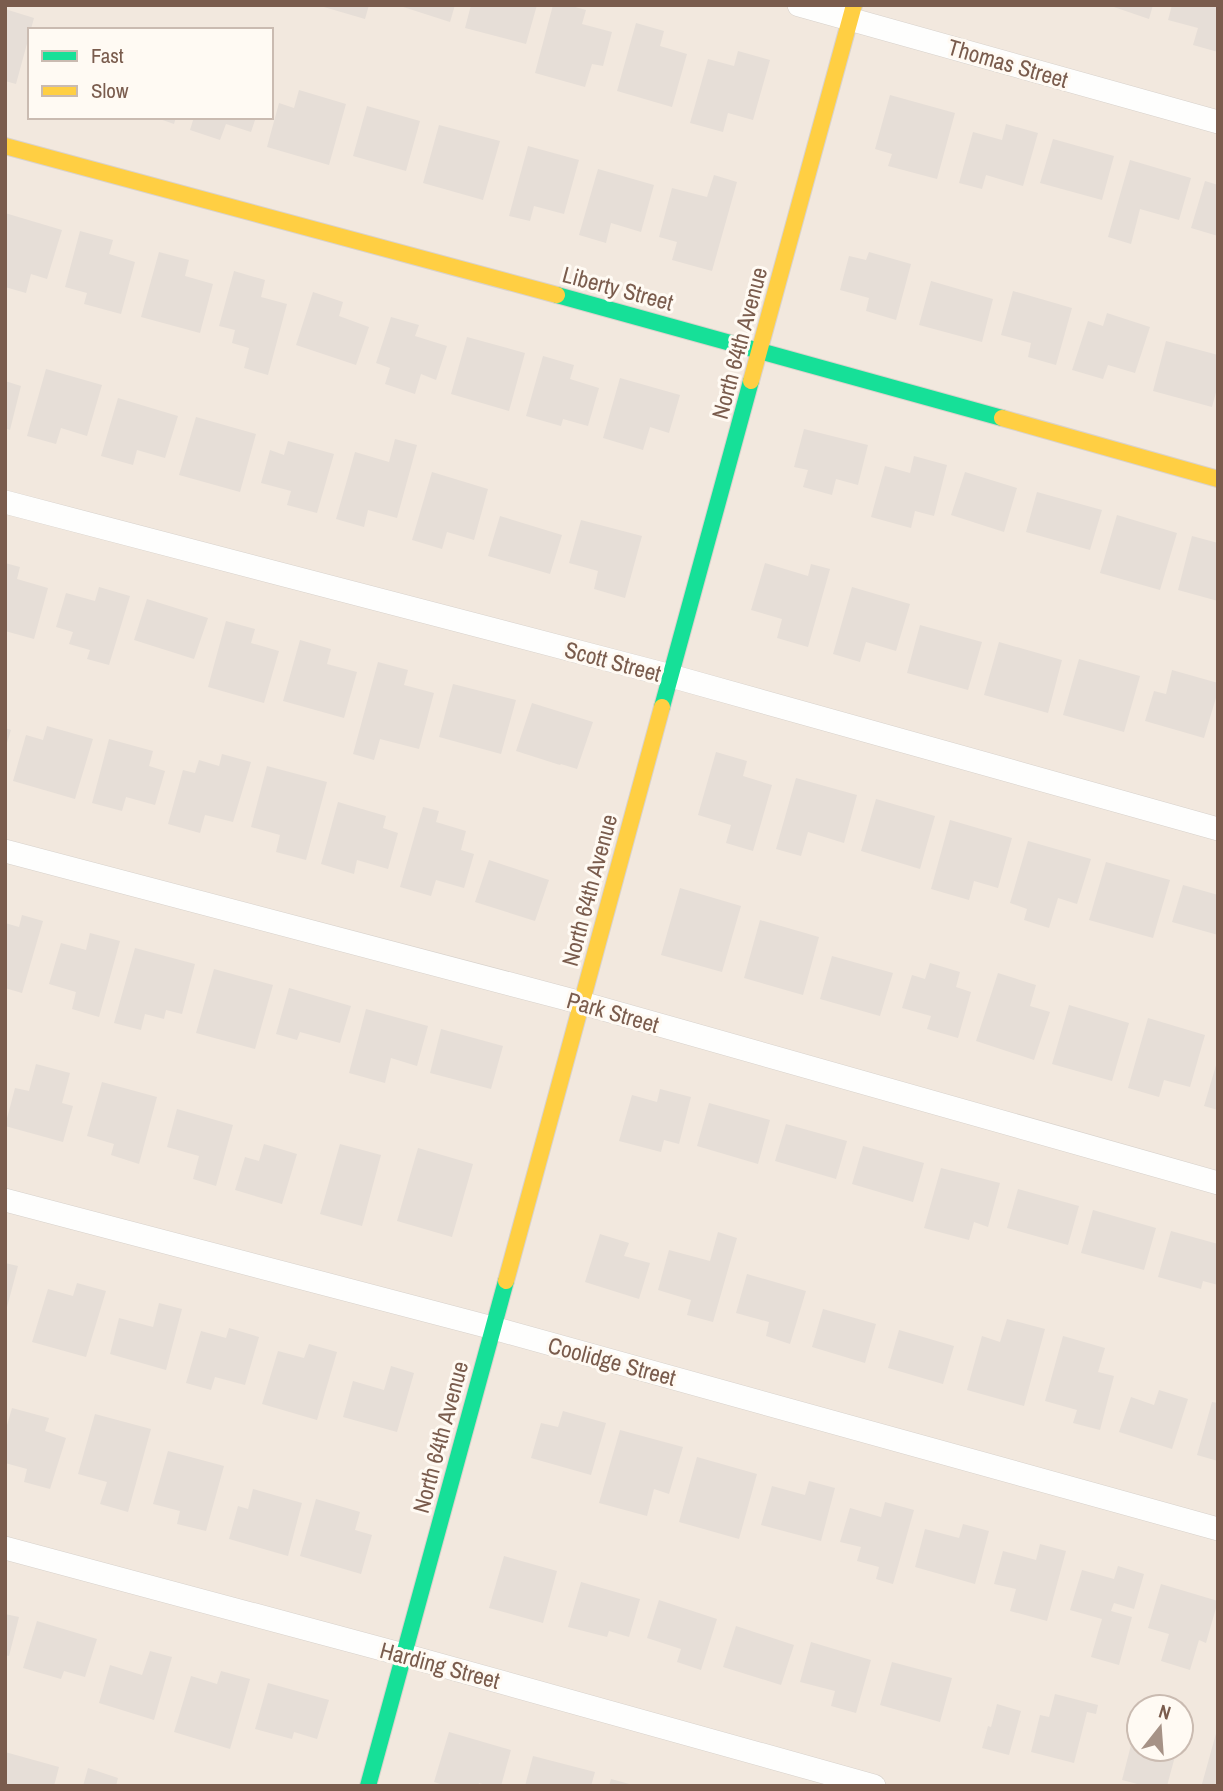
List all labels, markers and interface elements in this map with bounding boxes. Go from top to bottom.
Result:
legend [28,28,273,119]
street label: Thomas Street [944,31,1072,95]
text: Fast [91,41,124,70]
text: Slow [91,76,129,105]
street label: Liberty Street [559,258,677,318]
street label: North 64th Avenue [704,264,774,422]
street label: Scott Street [561,633,665,689]
street label: North 64th Avenue [554,811,624,969]
street label: Park Street [563,984,663,1040]
street label: Coolidge Street [545,1329,679,1393]
street label: North 64th Avenue [405,1358,475,1516]
street label: Harding Street [377,1634,503,1696]
north arrow [1125,1693,1195,1763]
text: N [1156,1698,1174,1726]

